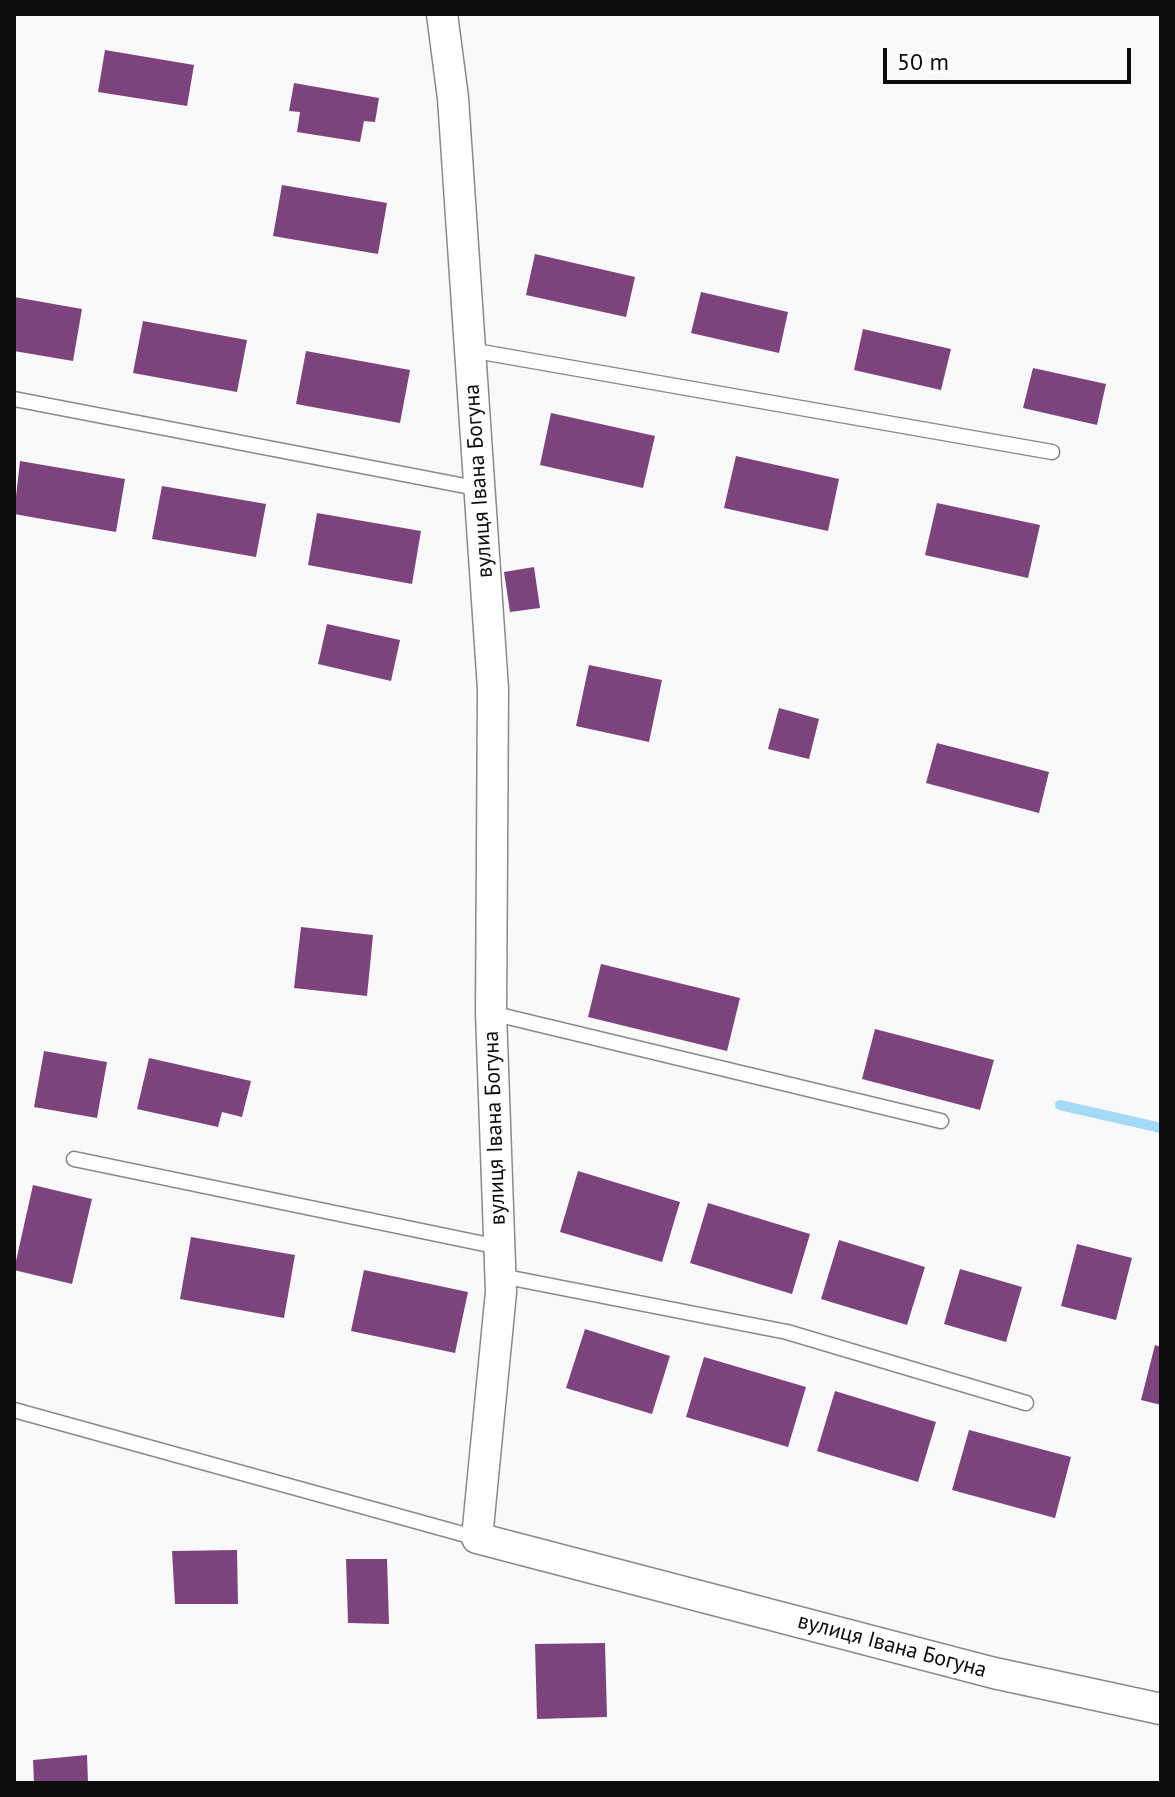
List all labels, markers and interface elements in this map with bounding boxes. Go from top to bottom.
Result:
scale bar [887,32,1135,82]
text: 50 m [897,46,949,77]
street label: вулиця Івана Богуна [459,383,499,579]
street label: вулиця Івана Богуна [478,1030,512,1226]
street label: вулиця Івана Богуна [795,1608,989,1684]

